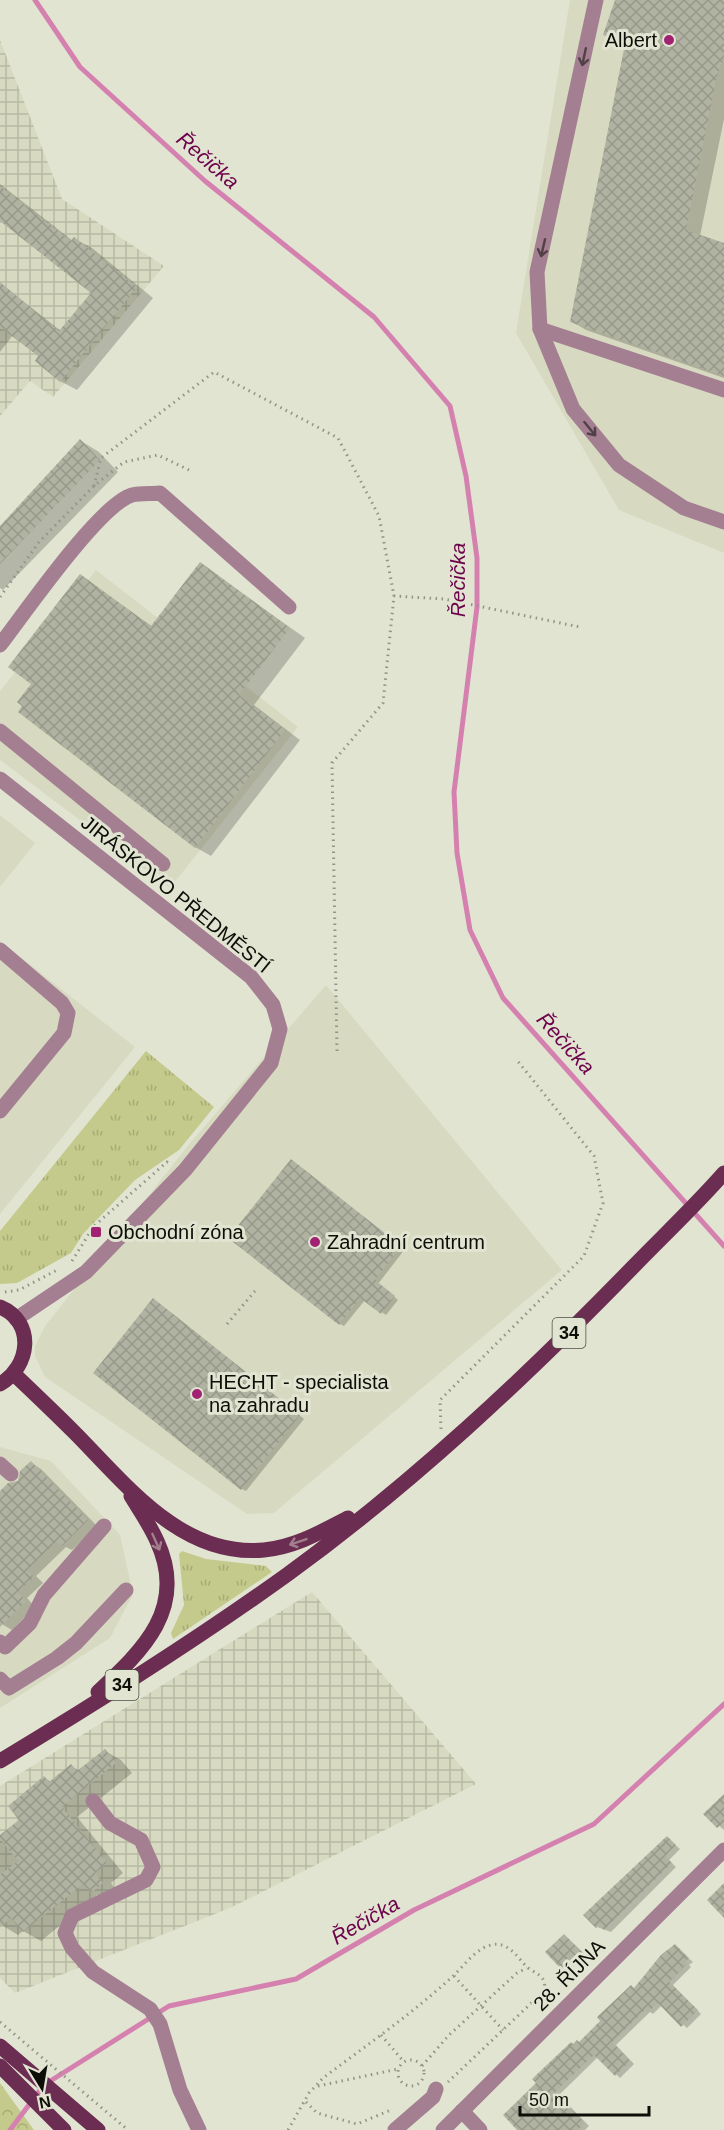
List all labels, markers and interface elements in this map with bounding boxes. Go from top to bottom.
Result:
place label: Albert [605,29,657,51]
marker: Albert [662,33,676,47]
one-way arrow [578,47,589,67]
water label: Řečička [172,127,244,193]
one-way arrow [536,238,548,257]
one-way arrow [583,421,596,437]
water label: Řečička [446,543,469,617]
street label: JIRÁSKOVO PŘEDMĚSTÍ [77,811,275,977]
water label: Řečička [532,1008,600,1078]
place label: Obchodní zóna [108,1221,245,1243]
marker: Obchodní zóna [89,1225,103,1239]
place label: Zahradní centrum [327,1231,485,1253]
marker: Zahradní centrum [308,1235,322,1249]
road number: 34 [552,1318,586,1348]
place label: HECHT - specialista na zahradu [209,1371,390,1416]
marker: HECHT - specialista na zahradu [190,1387,204,1401]
one-way arrow [151,1533,163,1551]
one-way arrow [289,1538,308,1549]
road number: 34 [106,1670,138,1700]
water label: Řečička [327,1891,403,1949]
street label: 28. ŘÍJNA [529,1935,609,2015]
north arrow [12,2058,72,2118]
scale bar [520,2079,649,2117]
text: 50 m [529,2090,569,2110]
text: N [37,2093,52,2112]

